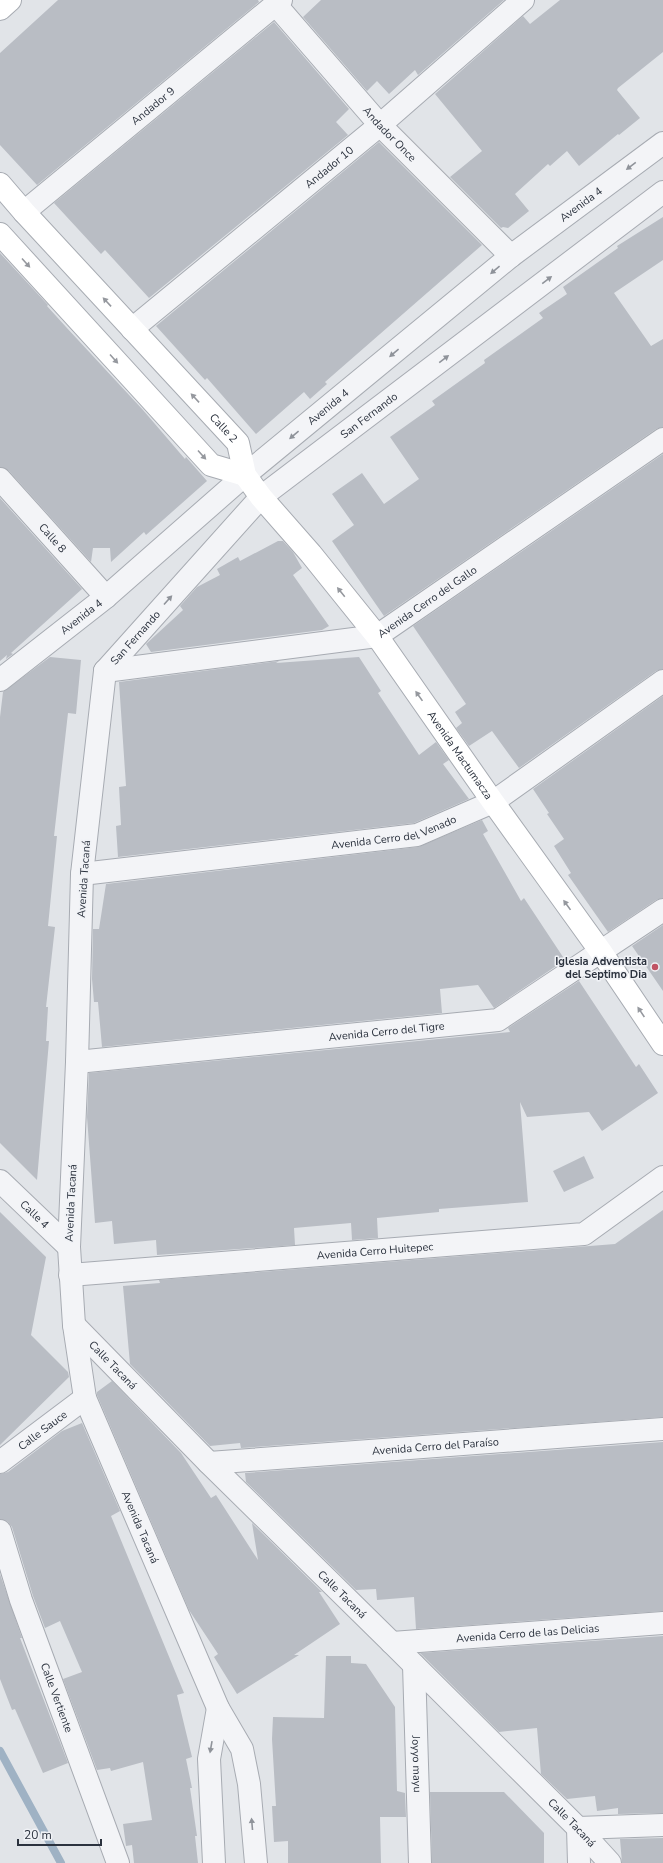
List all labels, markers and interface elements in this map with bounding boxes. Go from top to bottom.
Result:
street label: Andador 9 [128,83,178,128]
street label: Andador Once [360,103,420,165]
street label: Andador 10 [301,142,357,192]
one-way arrow [626,162,637,170]
street label: Avenida 4 [556,183,605,225]
one-way arrow [22,258,31,268]
one-way arrow [489,265,500,274]
one-way arrow [542,276,553,284]
one-way arrow [102,297,112,307]
one-way arrow [389,348,400,357]
one-way arrow [109,354,119,364]
one-way arrow [438,354,449,363]
street label: Avenida 4 [304,385,352,428]
street label: San Fernando [337,389,401,442]
one-way arrow [191,393,200,403]
street label: Calle 2 [207,410,241,446]
one-way arrow [288,431,299,440]
one-way arrow [197,450,206,460]
street label: Calle 8 [36,520,70,556]
street label: Avenida Cerro del Gallo [374,562,480,641]
one-way arrow [337,586,346,597]
street label: Avenida 4 [57,595,106,638]
one-way arrow [164,595,173,606]
street label: San Fernando [107,607,163,668]
one-way arrow [415,691,423,701]
street label: Avenida Mactumacza [424,708,496,802]
street label: Avenida Cerro del Venado [330,811,459,852]
street label: Avenida Tacaná [74,840,94,918]
one-way arrow [563,900,571,910]
place label: Iglesia Adventista del Septimo Dia [555,954,647,982]
marker: Iglesia Adventista del Septimo Dia [650,962,660,972]
one-way arrow [637,1007,645,1017]
street label: Avenida Cerro del Tigre [328,1018,445,1044]
street label: Avenida Tacaná [61,1164,81,1242]
street label: Calle 4 [17,1197,53,1232]
street label: Avenida Cerro Huitepec [316,1239,434,1263]
street label: Calle Tacaná [86,1337,141,1393]
street label: Calle Sauce [15,1407,70,1454]
street label: Avenida Cerro del Paraíso [371,1434,499,1458]
street label: Avenida Tacaná [118,1488,163,1566]
street label: Calle Tacaná [315,1567,370,1622]
street label: Avenida Cerro de las Delicias [455,1620,600,1646]
street label: Calle Vertiente [37,1660,77,1735]
street label: Joyyo mayu [409,1734,425,1793]
one-way arrow [208,1741,214,1753]
street label: Calle Tacaná [545,1795,599,1850]
one-way arrow [249,1818,256,1830]
scale bar [18,1821,101,1847]
text: 20 m [24,1827,52,1843]

